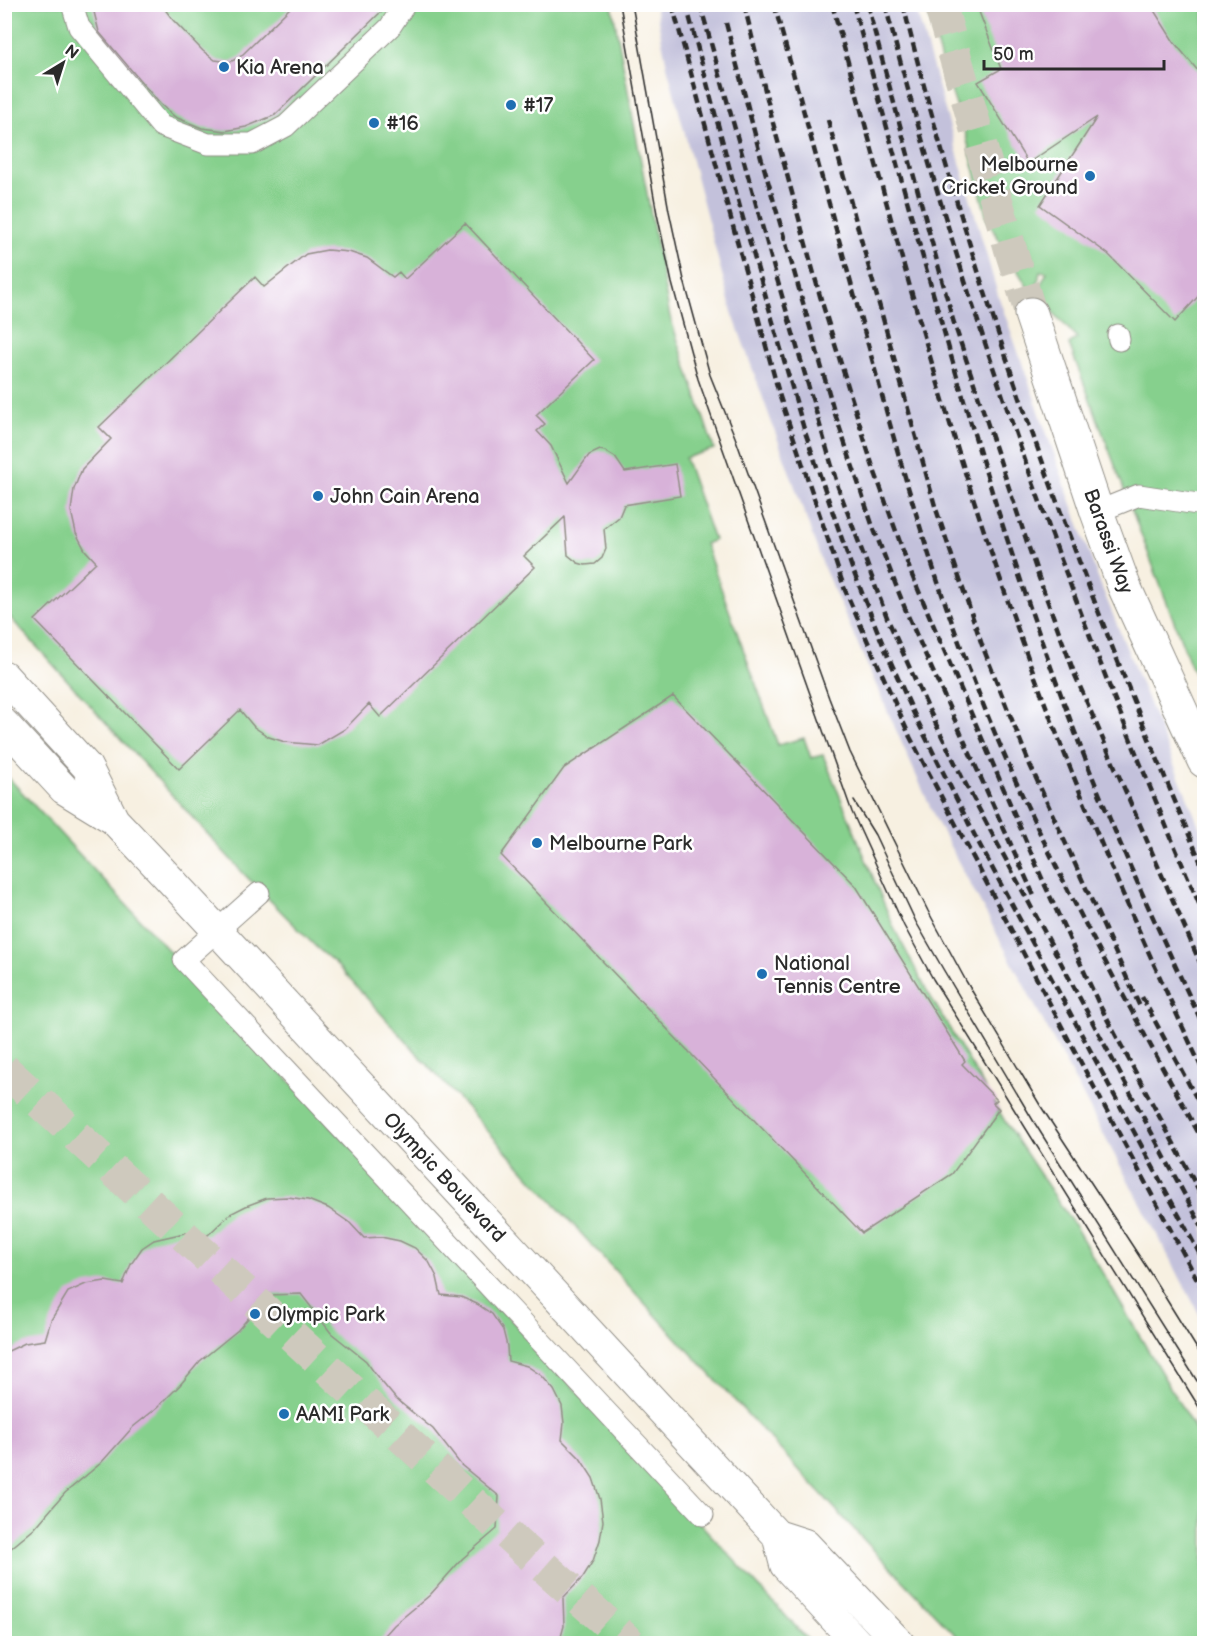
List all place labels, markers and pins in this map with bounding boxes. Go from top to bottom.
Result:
place label: Kia Arena [236,56,324,80]
marker: Kia Arena [217,60,231,74]
place label: #17 [523,94,554,118]
marker: #17 [504,98,518,112]
place label: #16 [386,112,419,136]
marker: #16 [367,116,381,130]
place label: Melbourne Cricket Ground [942,153,1078,200]
marker: Melbourne Cricket Ground [1083,169,1097,183]
place label: John Cain Arena [330,485,480,509]
marker: John Cain Arena [311,489,325,503]
place label: Melbourne Park [549,832,692,856]
marker: Melbourne Park [530,836,544,850]
place label: National Tennis Centre [774,952,901,999]
marker: National Tennis Centre [755,967,769,981]
place label: Olympic Park [267,1303,385,1327]
marker: Olympic Park [248,1307,262,1321]
place label: AAMI Park [296,1403,390,1427]
marker: AAMI Park [277,1407,291,1421]

